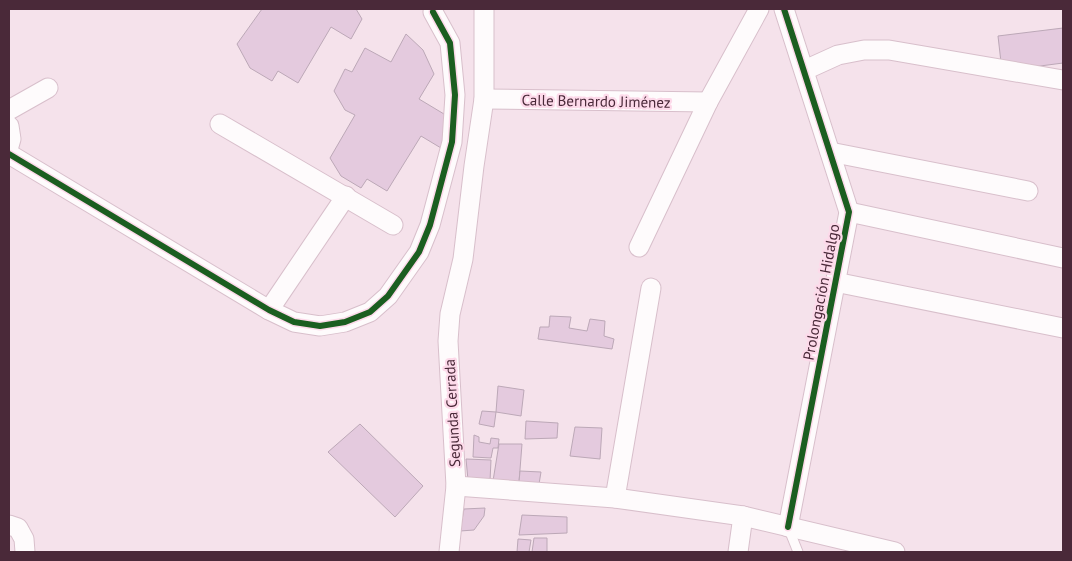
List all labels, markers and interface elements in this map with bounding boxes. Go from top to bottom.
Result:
street label: Calle Bernardo Jiménez [521,90,671,112]
street label: Prolongación Hidalgo [798,222,844,362]
street label: Segunda Cerrada [440,359,464,467]

